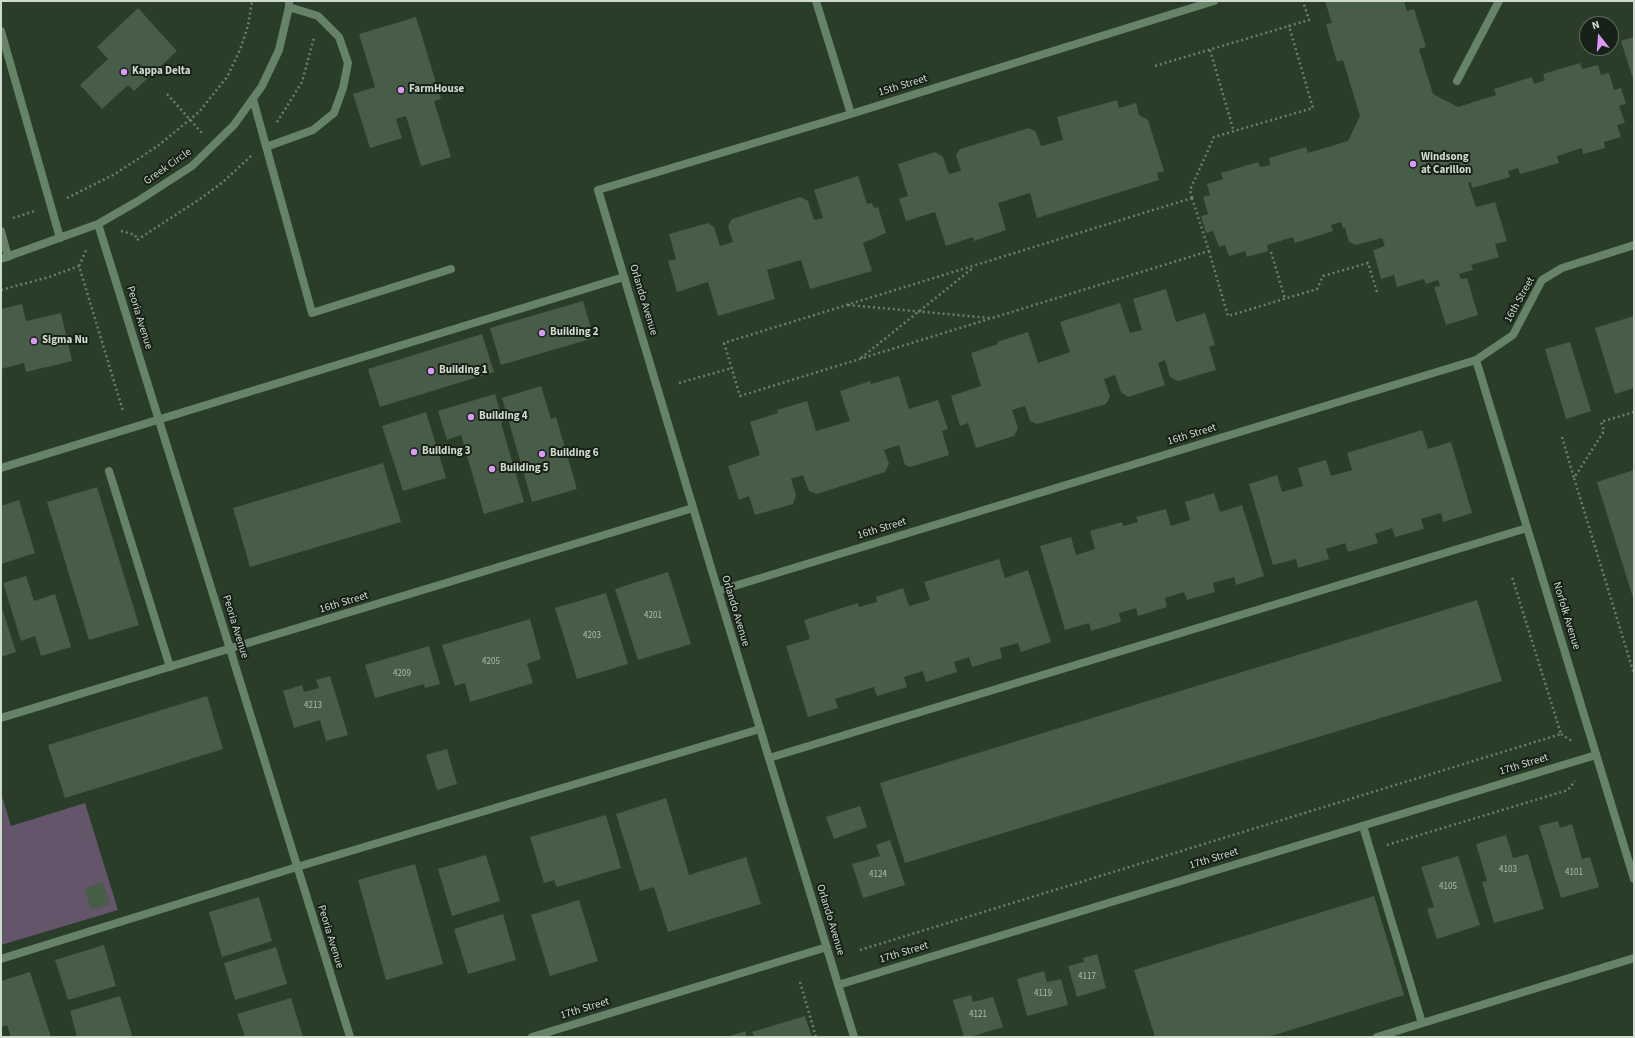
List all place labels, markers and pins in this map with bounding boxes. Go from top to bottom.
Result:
place label: Kappa Delta [132,65,191,79]
marker: Kappa Delta [119,67,129,77]
place label: FarmHouse [409,83,464,97]
marker: FarmHouse [396,85,406,95]
place label: Windsong at Carillon [1421,151,1471,177]
marker: Windsong at Carillon [1408,159,1418,169]
place label: Building 2 [550,326,599,340]
marker: Building 2 [537,328,547,338]
place label: Sigma Nu [42,334,88,348]
marker: Sigma Nu [29,336,39,346]
place label: Building 1 [439,364,488,378]
marker: Building 1 [426,366,436,376]
place label: Building 4 [479,410,528,424]
marker: Building 4 [466,412,476,422]
place label: Building 3 [422,445,471,459]
marker: Building 3 [409,447,419,457]
place label: Building 6 [550,447,599,461]
marker: Building 6 [537,449,547,459]
place label: Building 5 [500,462,549,476]
marker: Building 5 [487,464,497,474]

